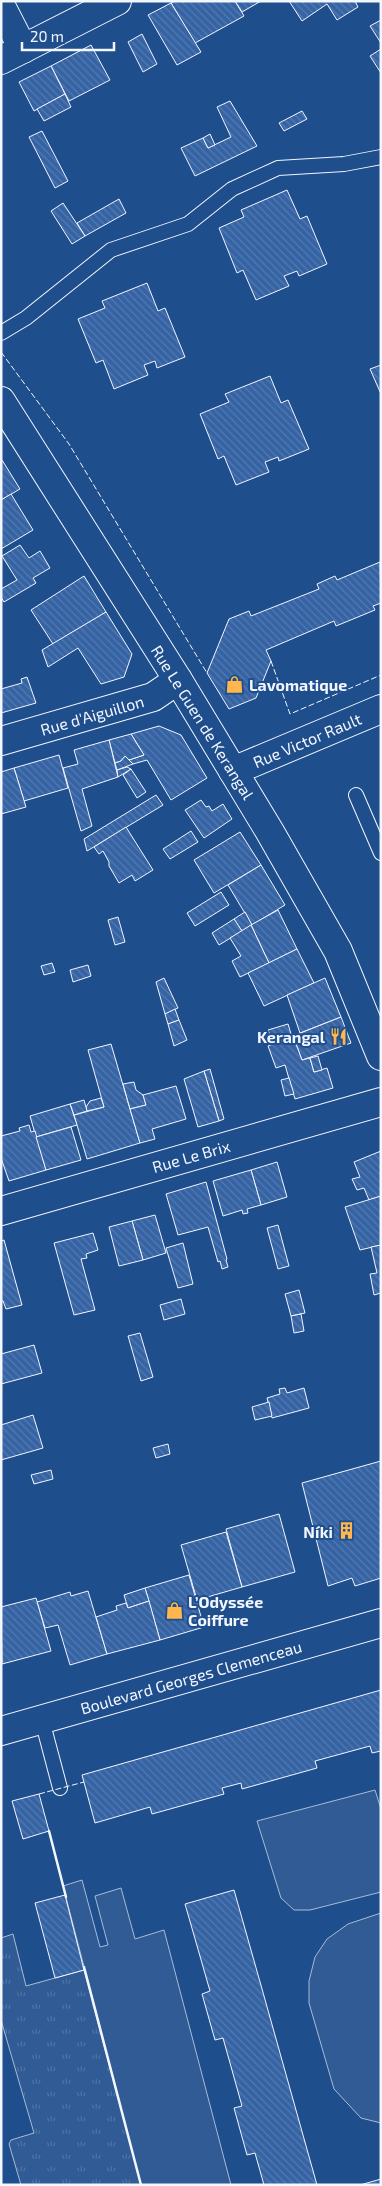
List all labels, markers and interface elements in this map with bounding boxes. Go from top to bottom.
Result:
scale bar [22,20,115,52]
text: 20 m [30,27,64,45]
street label: Rue Le Guen de Kerangal [148,641,258,803]
shop icon: Lavomatique [225,674,245,694]
place label: Lavomatique [249,675,347,694]
street label: Rue d'Aiguillon [38,691,146,739]
street label: Rue Victor Rault [250,709,364,771]
restaurant icon: Kerangal [329,1026,349,1046]
place label: Kerangal [257,1027,326,1046]
street label: Rue Le Brix [150,1136,233,1176]
building icon: Níki [337,1521,357,1541]
place label: Níki [303,1522,333,1541]
place label: L’Odyssée Coiffure [188,1592,263,1629]
shop icon: L’Odyssée Coiffure [164,1600,184,1620]
street label: Boulevard Georges Clemenceau [78,1636,304,1718]

